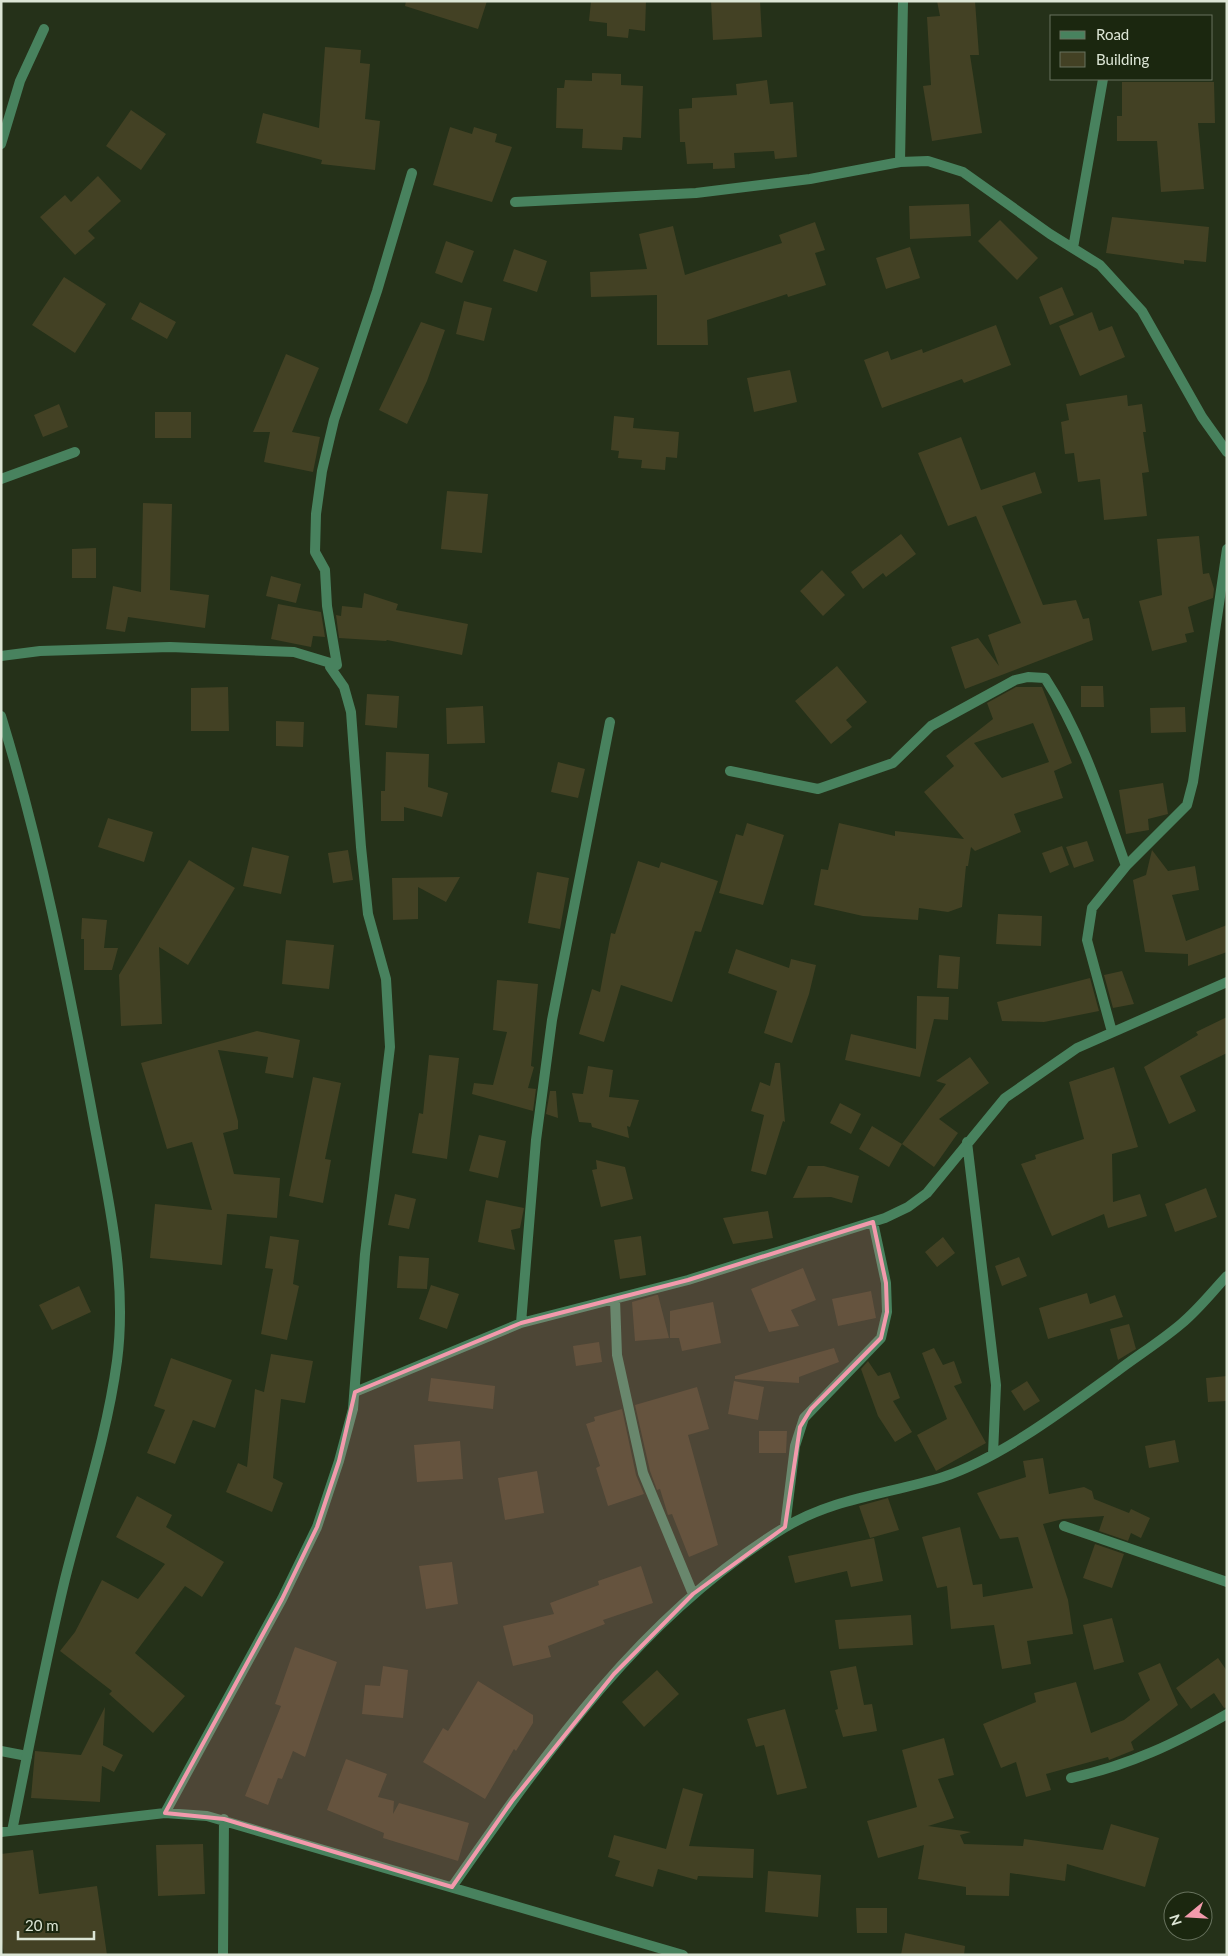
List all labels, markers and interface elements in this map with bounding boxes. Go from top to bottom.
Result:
legend [1050,15,1213,80]
text: Road [1096,25,1129,43]
text: Building [1096,50,1149,68]
north arrow [1163,1891,1213,1941]
scale bar [18,1908,94,1940]
text: N [1165,1912,1185,1928]
text: 20 m [25,1916,59,1934]

